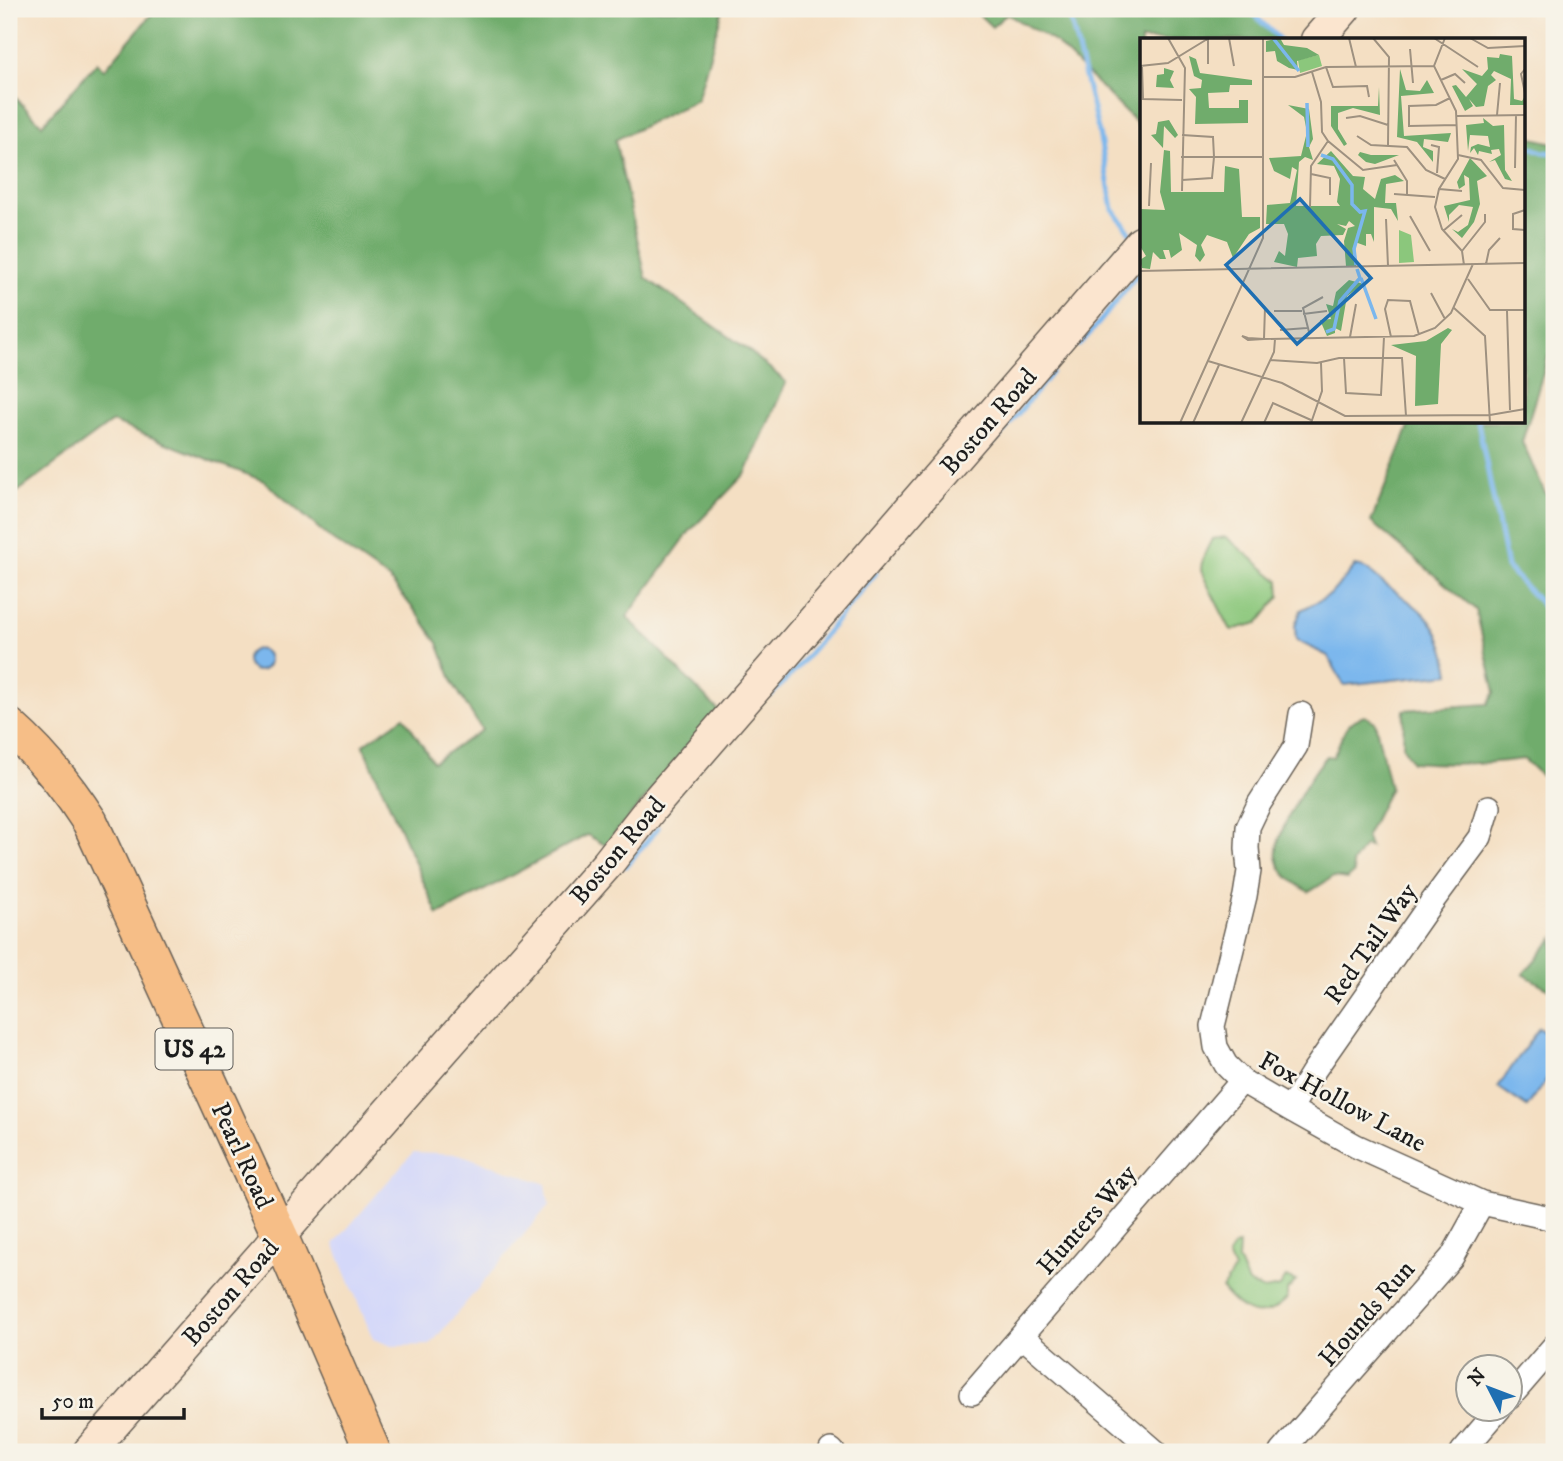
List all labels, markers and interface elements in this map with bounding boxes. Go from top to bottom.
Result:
inset map [1140,38,1524,424]
street label: Boston Road [933,361,1045,483]
street label: Boston Road [563,790,673,912]
street label: Red Tail Way [1317,876,1425,1011]
road number: US 42 [156,1028,232,1070]
street label: Fox Hollow Lane [1253,1044,1431,1160]
street label: Pearl Road [203,1097,281,1214]
street label: Hunters Way [1030,1157,1145,1282]
street label: Boston Road [175,1232,287,1354]
street label: Hounds Run [1312,1253,1423,1374]
north arrow [1454,1352,1524,1422]
text: N [1464,1364,1492,1391]
scale bar [42,1377,184,1421]
text: 50 m [52,1389,94,1415]

